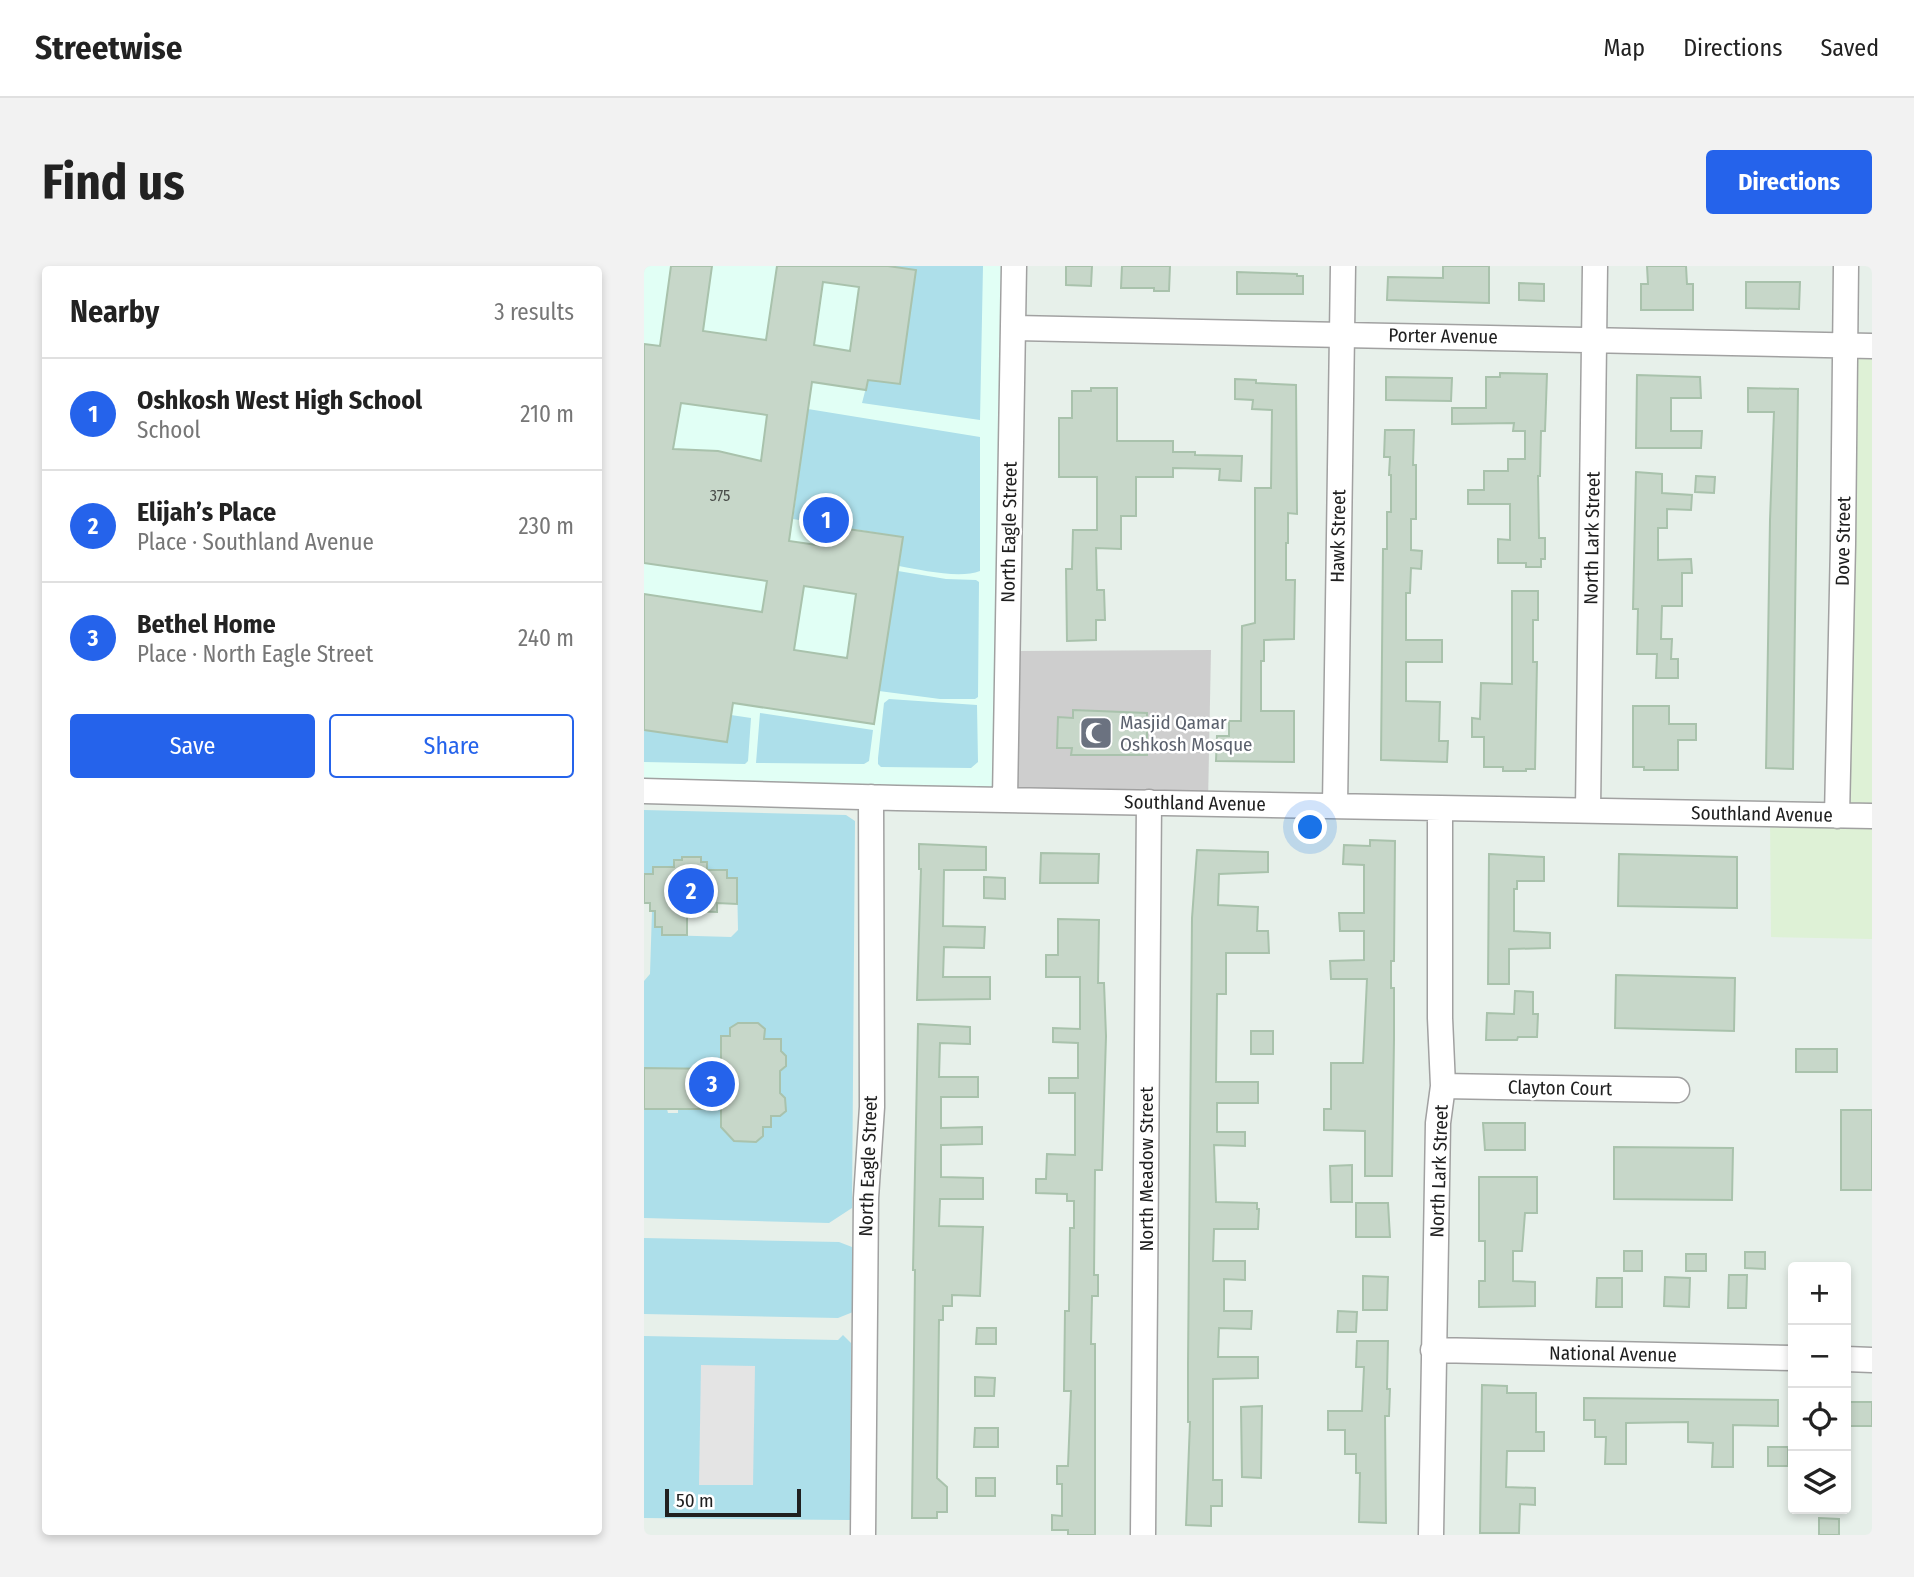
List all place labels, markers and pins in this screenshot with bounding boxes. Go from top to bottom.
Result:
pin: 1 [803,494,849,546]
place label: Masjid Qamar Oshkosh Mosque [1120,711,1252,756]
mosque icon: Masjid Qamar Oshkosh Mosque [1077,714,1115,752]
pin: 2 [668,865,714,917]
pin: 3 [689,1058,735,1110]

